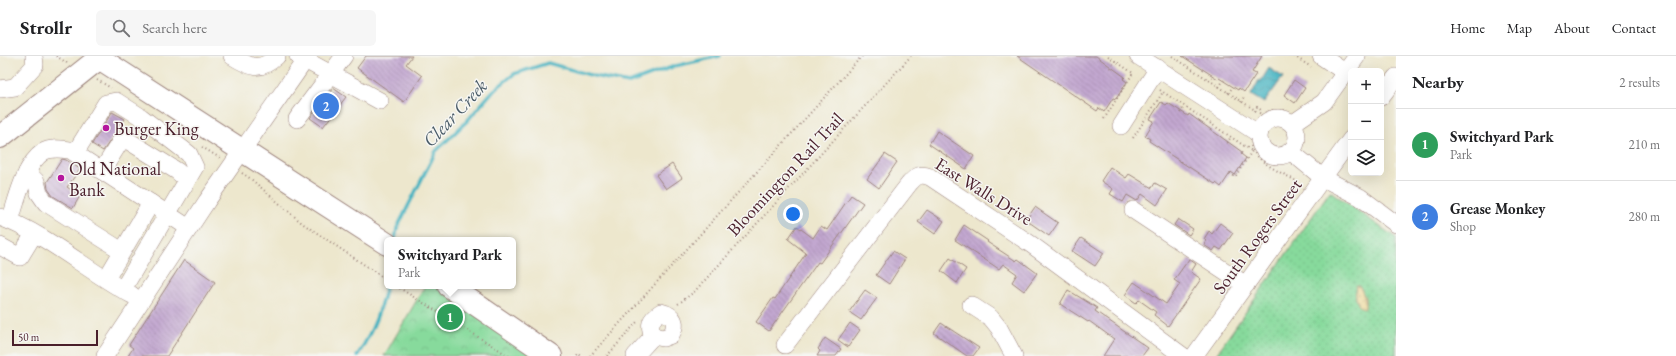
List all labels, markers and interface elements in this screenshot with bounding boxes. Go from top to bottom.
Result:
search box [96,10,376,46]
text: Strollr [20,15,72,40]
icon: search [110,17,132,39]
text: Search here [142,18,207,37]
text: Home [1450,19,1485,37]
text: Map [1507,19,1532,37]
text: About [1554,19,1590,37]
text: Contact [1612,19,1656,37]
map controls [1348,68,1384,176]
button: + [1348,68,1384,104]
text: Nearby [1412,71,1464,93]
water label: Clear Creek [417,73,493,152]
text: 2 results [1619,74,1660,91]
pin: 2 [313,91,339,121]
button: − [1348,104,1384,140]
street label: Bloomington Rail Trail [722,107,848,241]
place label: Burger King [114,117,199,140]
marker: Burger King [101,123,111,133]
text: Switchyard Park [1450,127,1554,146]
text: 1 [1422,136,1428,153]
text: 210 m [1629,136,1660,153]
button: layers [1348,140,1384,176]
text: Park [1450,146,1472,163]
street label: East Walls Drive [931,152,1037,230]
place label: Old National Bank [69,157,161,201]
marker: Old National Bank [56,173,66,183]
street label: South Rogers Street [1207,174,1307,298]
text: Grease Monkey [1450,199,1546,218]
your location [783,204,803,224]
text: 2 [1422,208,1428,225]
text: 280 m [1629,208,1660,225]
text: Shop [1450,218,1476,235]
popup [384,237,516,289]
text: Switchyard Park [398,245,502,264]
text: Park [398,264,420,281]
pin: 1 [437,302,463,332]
scale bar [12,328,98,347]
text: 50 m [18,330,39,344]

